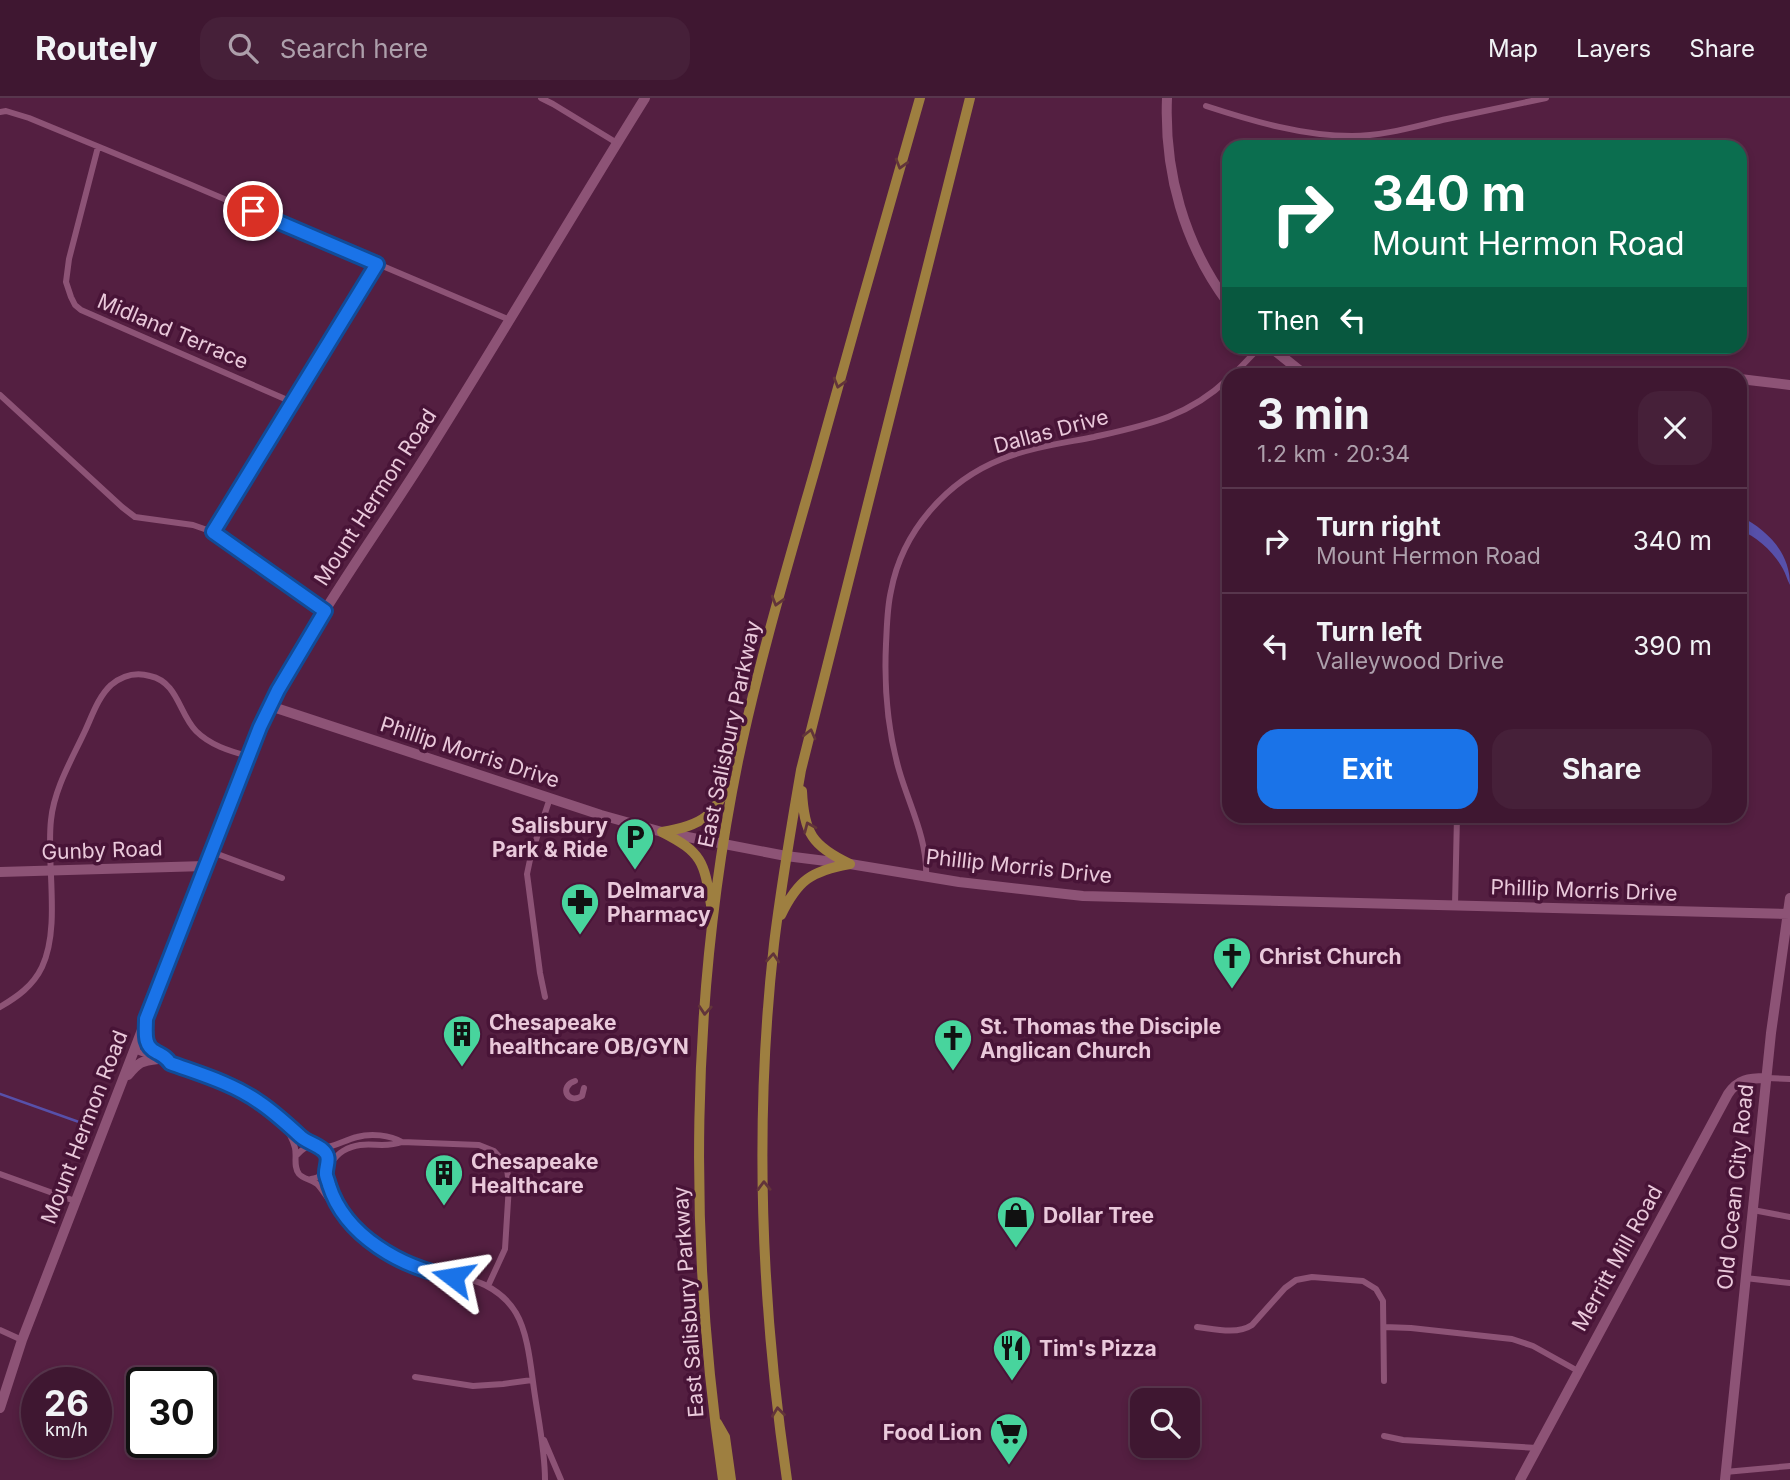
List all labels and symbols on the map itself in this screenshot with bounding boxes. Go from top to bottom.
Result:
one-way arrow [895,157,910,169]
pin [223,181,283,241]
street label: Midland Terrace [94,288,252,374]
one-way arrow [833,376,848,388]
street label: Mount Hermon Road [309,404,441,590]
street label: Dallas Drive [991,404,1111,458]
one-way arrow [771,595,786,607]
street label: East Salisbury Parkway [693,618,765,850]
street label: Phillip Morris Drive [377,711,563,793]
one-way arrow [802,728,816,740]
place label: Salisbury Park & Ride [492,813,608,862]
parking icon: Salisbury Park & Ride [614,816,656,871]
one-way arrow [803,822,817,834]
street label: Gunby Road [41,835,163,865]
street label: Phillip Morris Drive [925,844,1113,888]
street label: Phillip Morris Drive [1490,874,1678,906]
place label: Delmarva Pharmacy [607,878,711,927]
pharmacy icon: Delmarva Pharmacy [559,881,601,936]
church icon: Christ Church [1211,935,1253,990]
place label: Christ Church [1259,944,1402,969]
one-way arrow [765,953,780,964]
one-way arrow [698,1004,713,1015]
place label: Chesapeake healthcare OB/GYN [489,1010,689,1059]
building icon: Chesapeake healthcare OB/GYN [441,1013,483,1068]
place label: St. Thomas the Disciple Anglican Church [980,1014,1221,1063]
church icon: St. Thomas the Disciple Anglican Church [932,1017,974,1072]
street label: Mount Hermon Road [36,1027,132,1227]
street label: Old Ocean City Road [1712,1083,1758,1291]
place label: Chesapeake Healthcare [471,1149,598,1198]
building icon: Chesapeake Healthcare [423,1152,465,1207]
one-way arrow [756,1180,771,1191]
street label: Merritt Mill Road [1567,1181,1667,1335]
street label: East Salisbury Parkway [667,1185,709,1418]
shop icon: Dollar Tree [995,1194,1037,1249]
place label: Dollar Tree [1043,1203,1154,1228]
position arrow [416,1240,490,1314]
restaurant icon: Tim's Pizza [991,1327,1033,1382]
place label: Tim's Pizza [1039,1336,1157,1361]
speed limit sign: 30 [126,1367,217,1458]
one-way arrow [770,1407,785,1418]
supermarket icon: Food Lion [988,1411,1030,1466]
place label: Food Lion [883,1420,982,1445]

